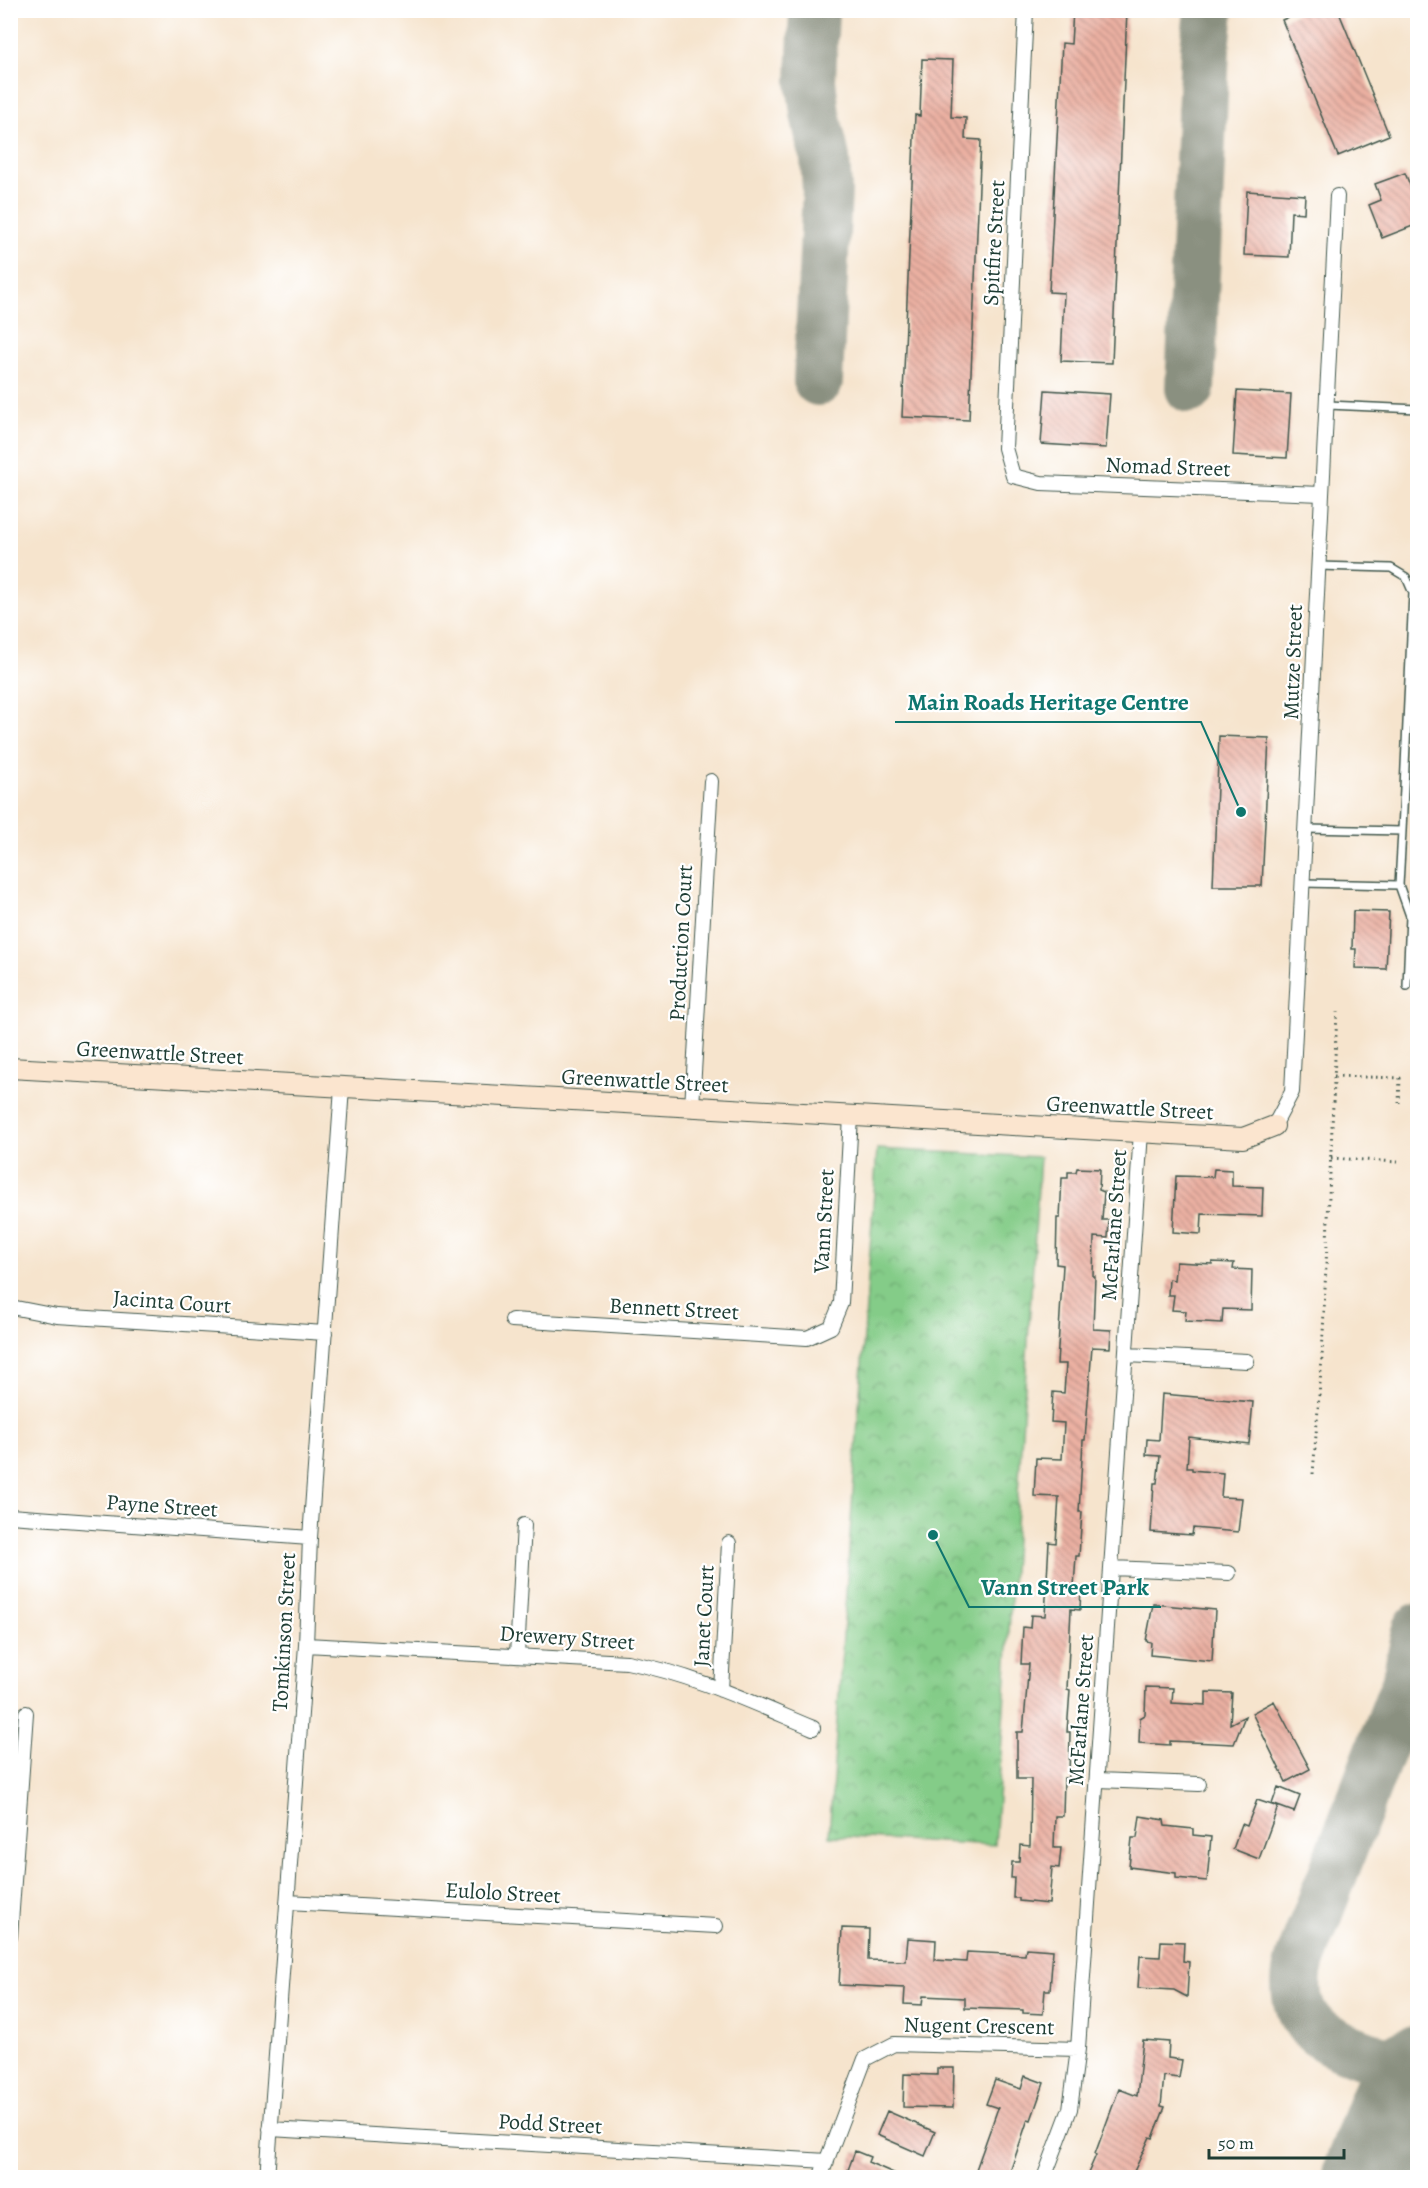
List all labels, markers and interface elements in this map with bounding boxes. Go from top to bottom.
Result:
street label: Spitfire Street [976,179,1012,307]
street label: Nomad Street [1105,450,1231,484]
street label: Mutze Street [1276,604,1310,720]
callout: Main Roads Heritage Centre [895,680,1201,722]
text: Main Roads Heritage Centre [907,686,1189,718]
street label: Production Court [662,864,700,1022]
street label: Greenwattle Street [76,1034,244,1072]
street label: Greenwattle Street [561,1062,729,1100]
street label: Greenwattle Street [1046,1089,1214,1127]
street label: McFarlane Street [1094,1148,1134,1302]
street label: Vann Street [806,1168,842,1275]
street label: Jacinta Court [112,1283,232,1321]
street label: Bennett Street [608,1291,740,1327]
street label: Payne Street [105,1487,219,1525]
street label: Tomkinson Street [265,1552,303,1712]
street label: Janet Court [686,1564,722,1668]
callout: Vann Street Park [969,1565,1161,1607]
text: Vann Street Park [980,1571,1150,1603]
street label: Drewery Street [498,1618,636,1658]
street label: McFarlane Street [1061,1633,1101,1787]
street label: Eulolo Street [445,1875,561,1911]
street label: Nugent Crescent [903,2010,1055,2042]
street label: Podd Street [497,2106,603,2142]
scale bar [1209,2122,1344,2160]
text: 50 m [1218,2131,1254,2155]

